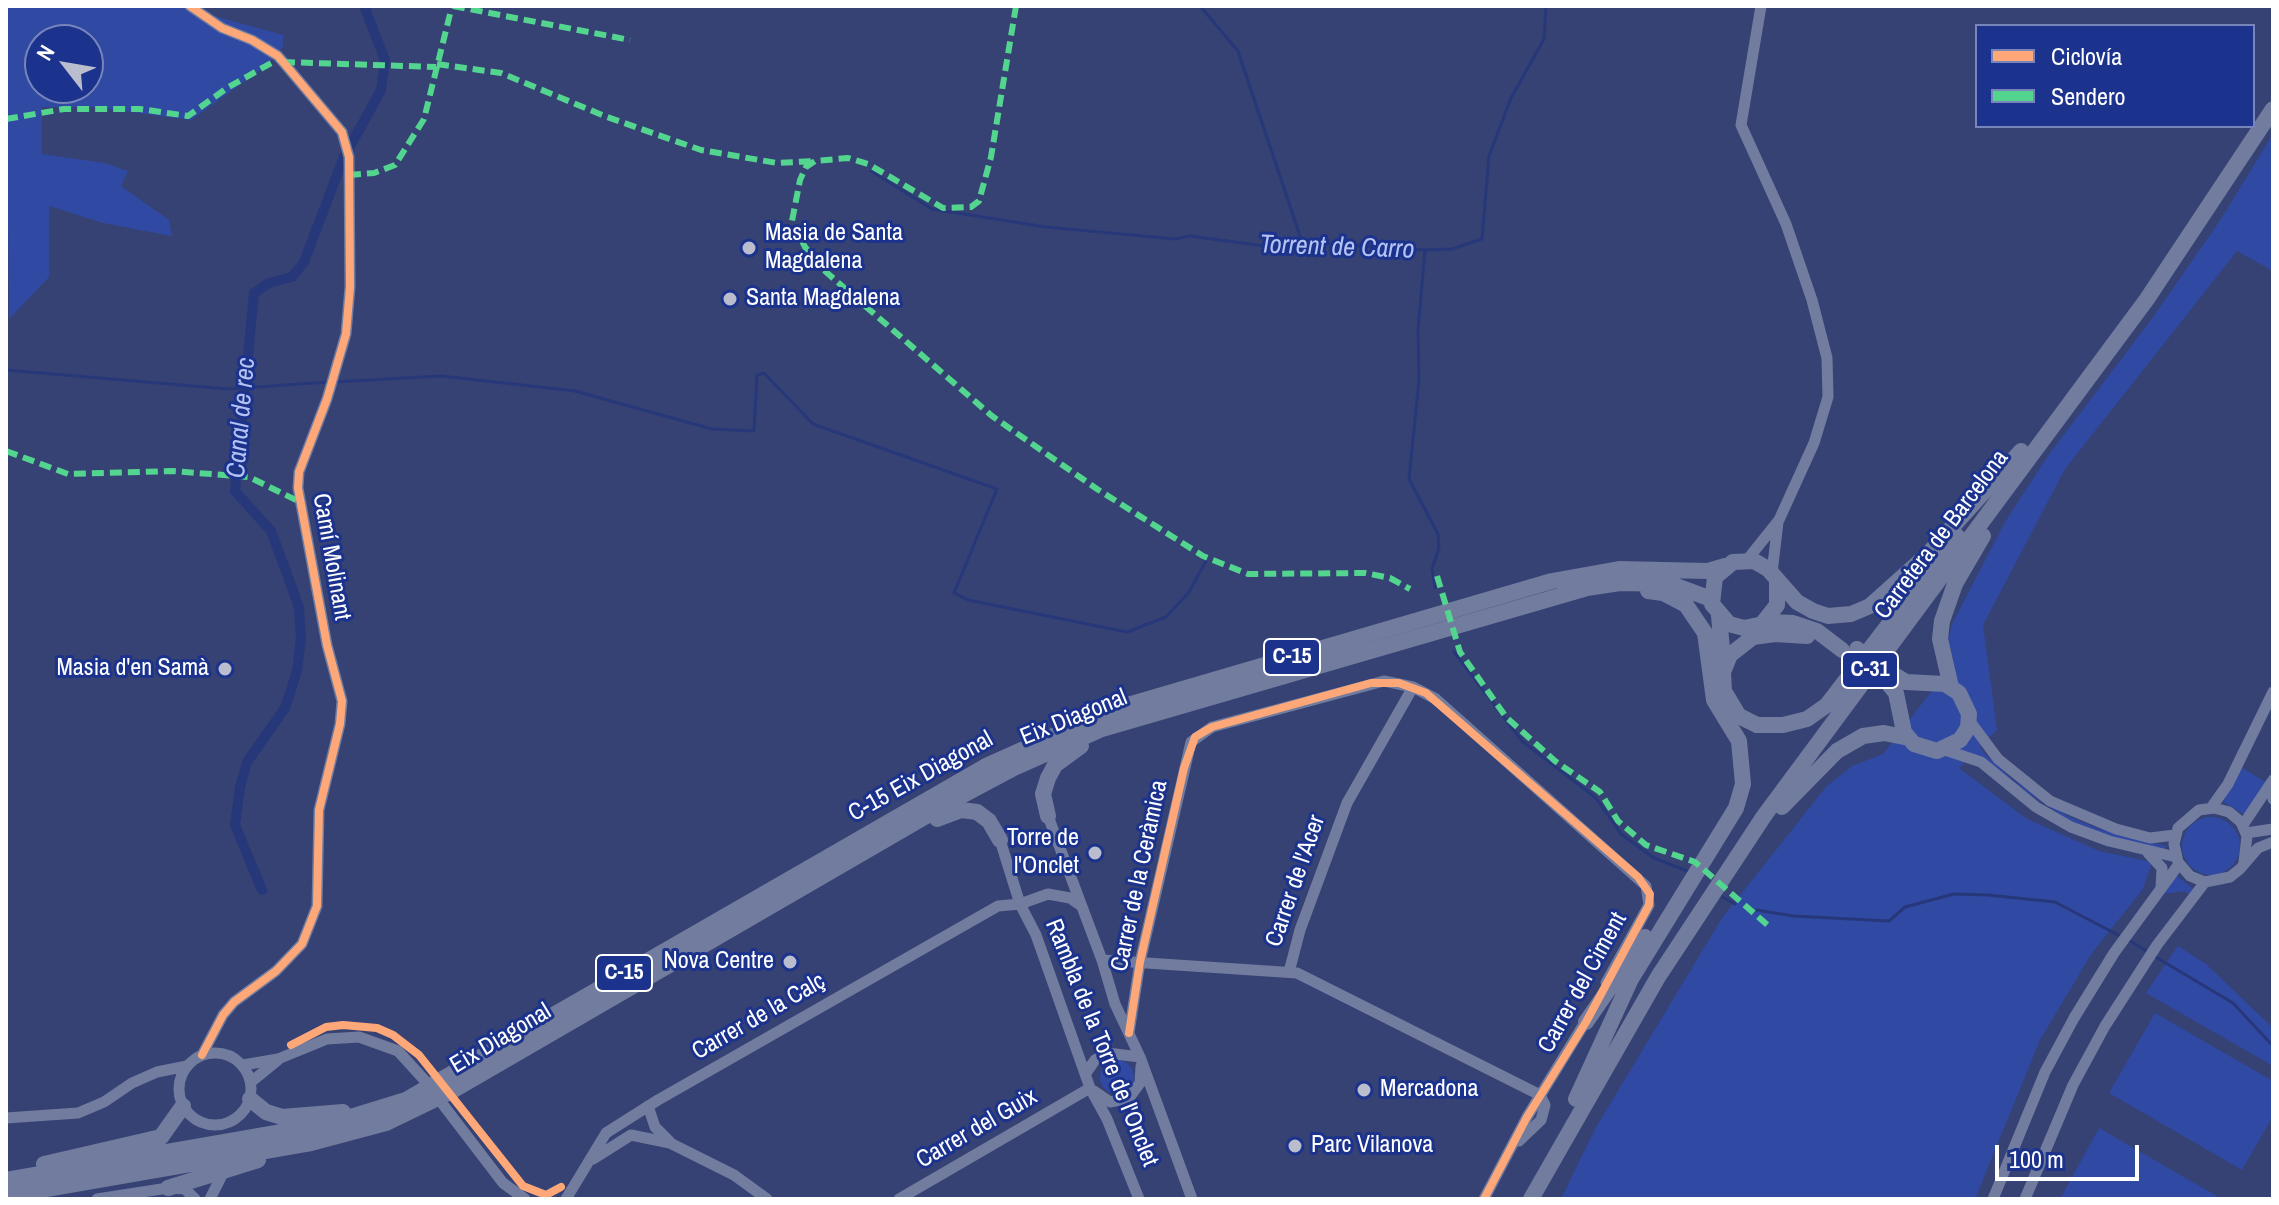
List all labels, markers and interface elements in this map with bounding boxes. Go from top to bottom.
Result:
north arrow [24,24,104,104]
legend [1975,24,2255,128]
text: N [29,39,61,66]
text: Ciclovía [2051,40,2122,72]
text: Sendero [2051,80,2125,112]
place label: Masia de Santa Magdalena [765,220,903,276]
water label: Torrent de Carro [1259,230,1415,266]
marker: Masia de Santa Magdalena [740,239,758,257]
place label: Santa Magdalena [746,285,900,313]
marker: Santa Magdalena [721,290,739,308]
water label: Canal de rec [221,356,263,480]
street label: Carretera de Barcelona [1869,445,2015,625]
street label: Camí Molinant [306,491,356,623]
road number: C-15 [1264,639,1320,675]
road number: C-31 [1842,652,1898,688]
place label: Masia d'en Samà [56,655,209,683]
marker: Masia d'en Samà [216,660,234,678]
street label: Eix Diagonal [1016,684,1132,752]
street label: C-15 Eix Diagonal [844,725,998,829]
street label: Carrer de la Ceràmica [1106,778,1174,974]
street label: Carrer de l'Acer [1260,811,1332,951]
place label: Torre de l'Onclet [1007,825,1079,881]
marker: Torre de l'Onclet [1086,844,1104,862]
street label: Carrer del Ciment [1532,908,1634,1058]
street label: Rambla de la Torre de l'Onclet [1038,915,1164,1171]
place label: Nova Centre [664,948,774,976]
marker: Nova Centre [781,953,799,971]
road number: C-15 [596,955,652,991]
street label: Carrer de la Calç [687,967,831,1067]
street label: Eix Diagonal [445,998,557,1080]
place label: Mercadona [1380,1076,1478,1104]
marker: Mercadona [1355,1081,1373,1099]
street label: Carrer del Guix [912,1083,1042,1175]
scale bar [1999,1129,2143,1179]
place label: Parc Vilanova [1311,1132,1433,1160]
marker: Parc Vilanova [1286,1137,1304,1155]
text: 100 m [2009,1143,2064,1175]

